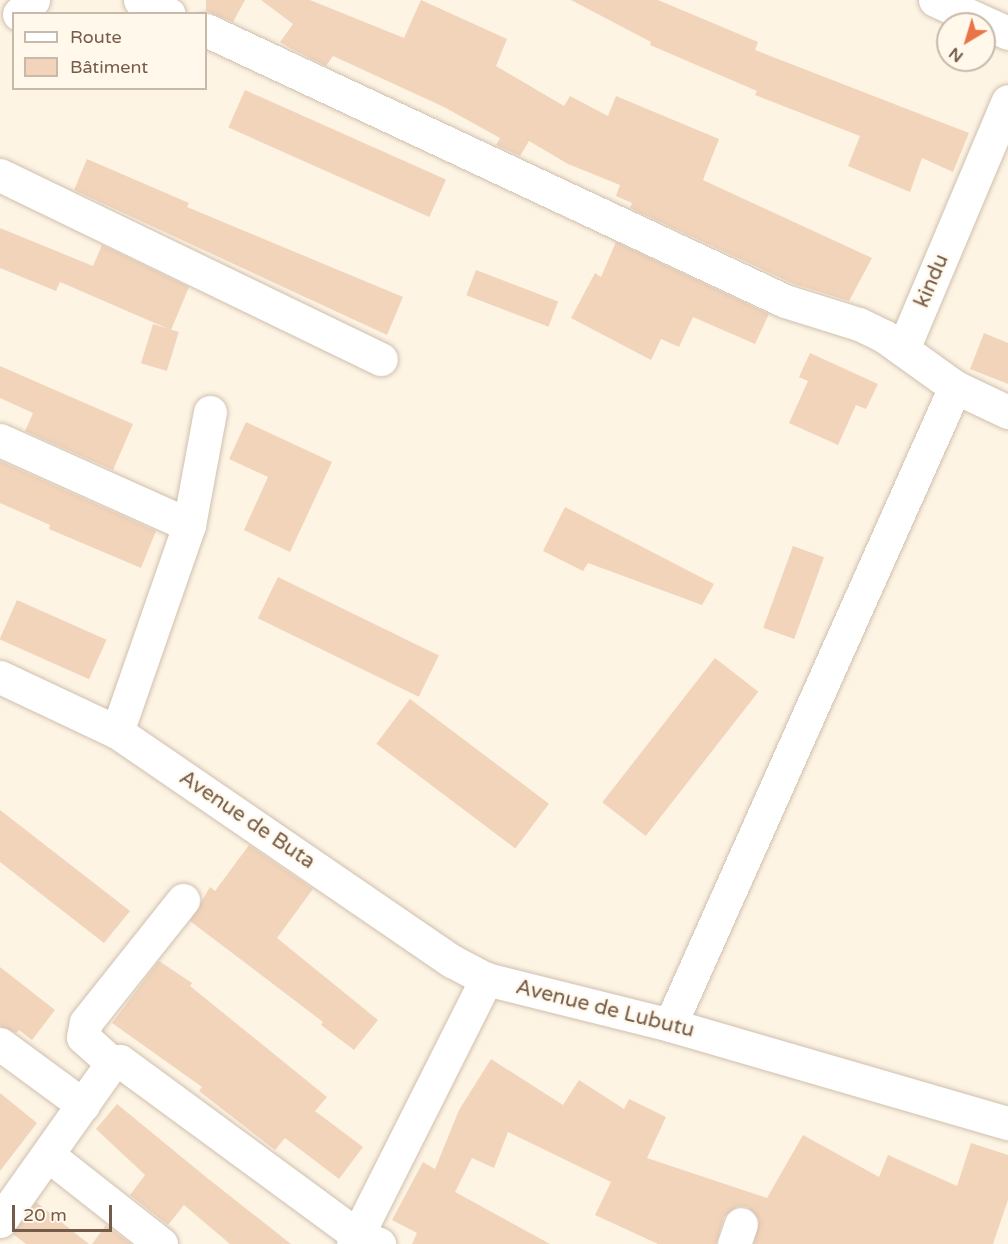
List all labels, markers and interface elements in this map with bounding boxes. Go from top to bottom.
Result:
legend [12,12,207,90]
north arrow [936,12,996,72]
text: Route [70,26,122,48]
text: N [945,43,967,66]
text: Bâtiment [70,56,148,78]
street label: kindu [910,251,954,311]
street label: Avenue de Buta [174,765,320,875]
street label: Avenue de Lubutu [513,975,697,1043]
scale bar [15,1193,116,1231]
text: 20 m [23,1204,67,1226]

